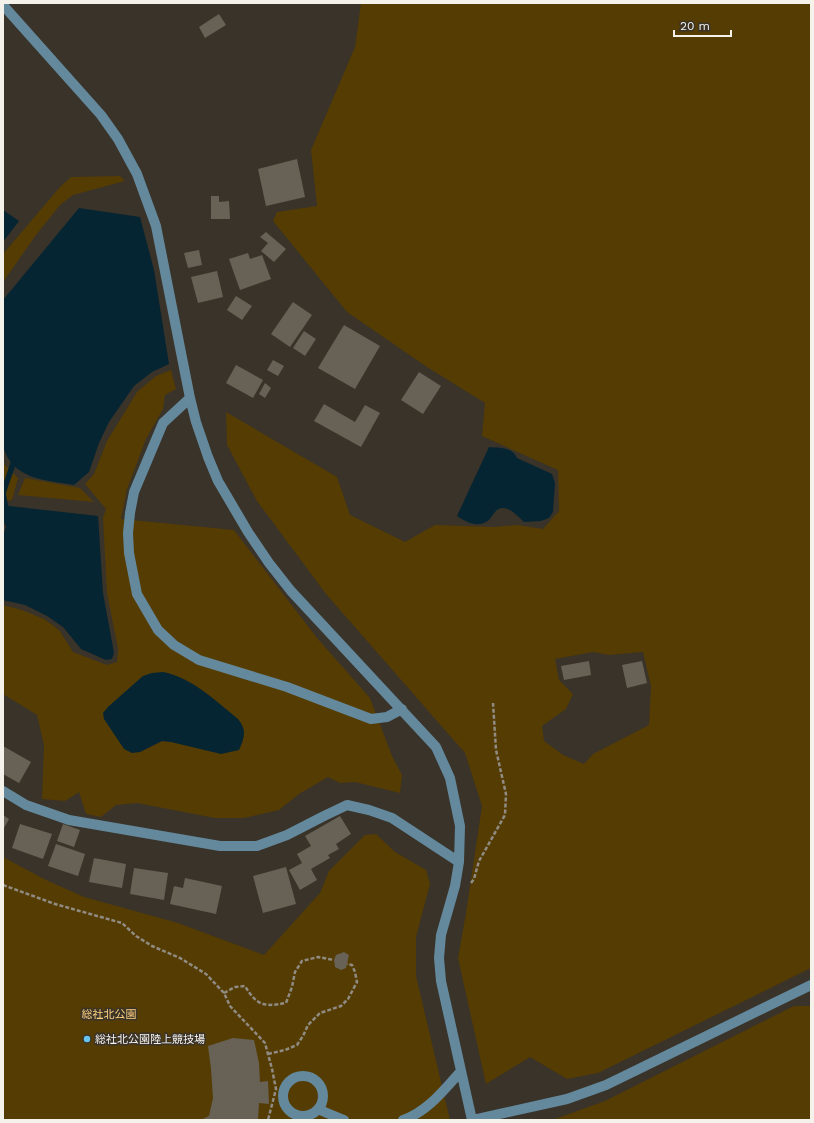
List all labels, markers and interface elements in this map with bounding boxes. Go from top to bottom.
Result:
scale bar [674,12,731,38]
text: 20 m [680,19,710,33]
park label: 総社北公園 [82,1008,137,1021]
place label: 総社北公園陸上競技場 [95,1033,205,1046]
marker: 総社北公園陸上競技場 [82,1034,92,1044]

